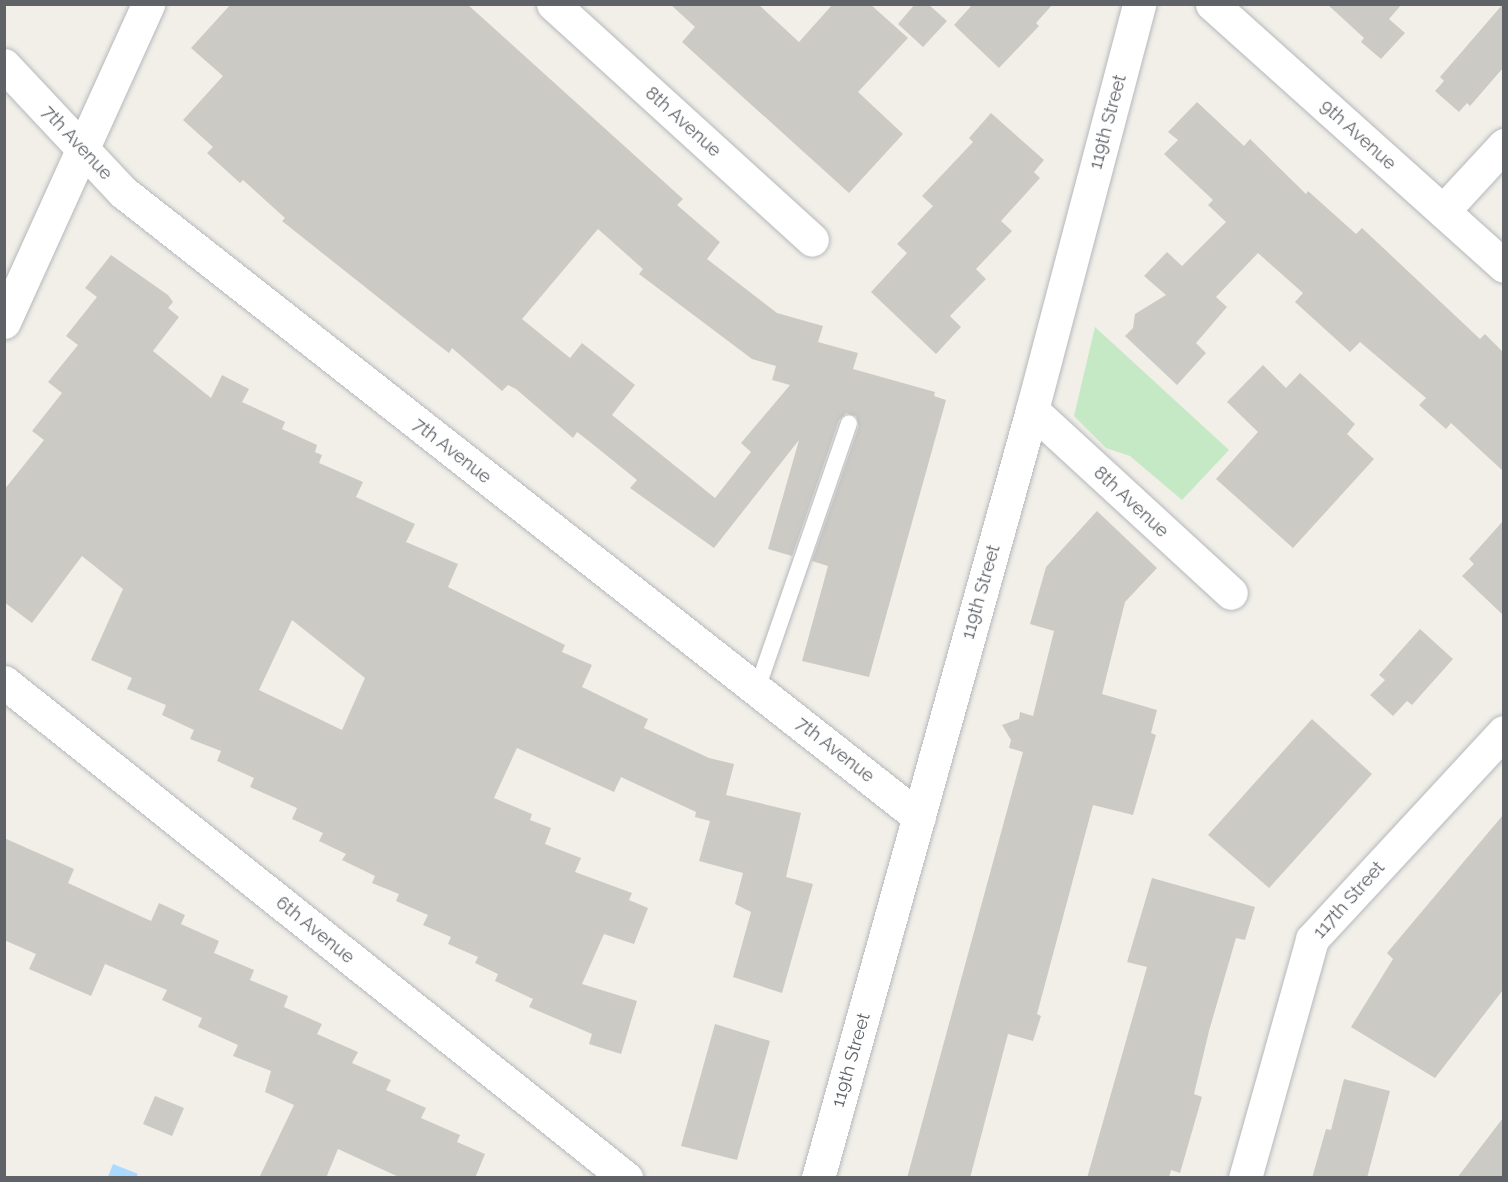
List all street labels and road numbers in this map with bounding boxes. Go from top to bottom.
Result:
street label: 119th Street [1085,72,1131,172]
street label: 8th Avenue [640,82,726,162]
street label: 9th Avenue [1316,95,1400,175]
street label: 7th Avenue [37,101,117,185]
street label: 7th Avenue [408,414,496,488]
street label: 8th Avenue [1089,462,1173,542]
street label: 119th Street [957,542,1005,642]
street label: 7th Avenue [791,713,879,787]
street label: 117th Street [1309,857,1389,943]
street label: 6th Avenue [271,892,359,968]
street label: 119th Street [827,1010,875,1110]

